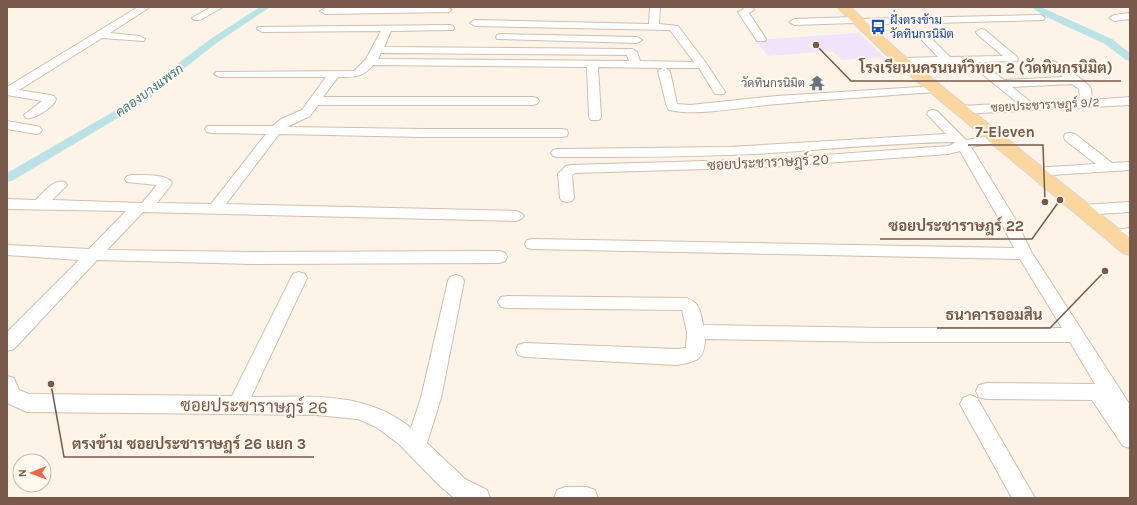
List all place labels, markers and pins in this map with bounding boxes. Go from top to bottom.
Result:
place label: ฝั่งตรงข้าม วัดทินกรนิมิต [890,9,954,41]
bus stop icon: ฝั่งตรงข้าม วัดทินกรนิมิต [869,18,887,36]
callout: โรงเรียนนครนนท์วิทยา 2 (วัดทินกรนิมิต) [851,54,1121,81]
temple icon: วัดทินกรนิมิต [808,74,826,92]
place label: วัดทินกรนิมิต [741,76,805,90]
callout: 7-Eleven [968,118,1043,145]
callout: ซอยประชาราษฎร์ 22 [880,212,1032,239]
callout: ธนาคารออมสิน [937,301,1050,328]
callout: ตรงข้าม ซอยประชาราษฎร์ 26 แยก 3 [64,430,314,457]

